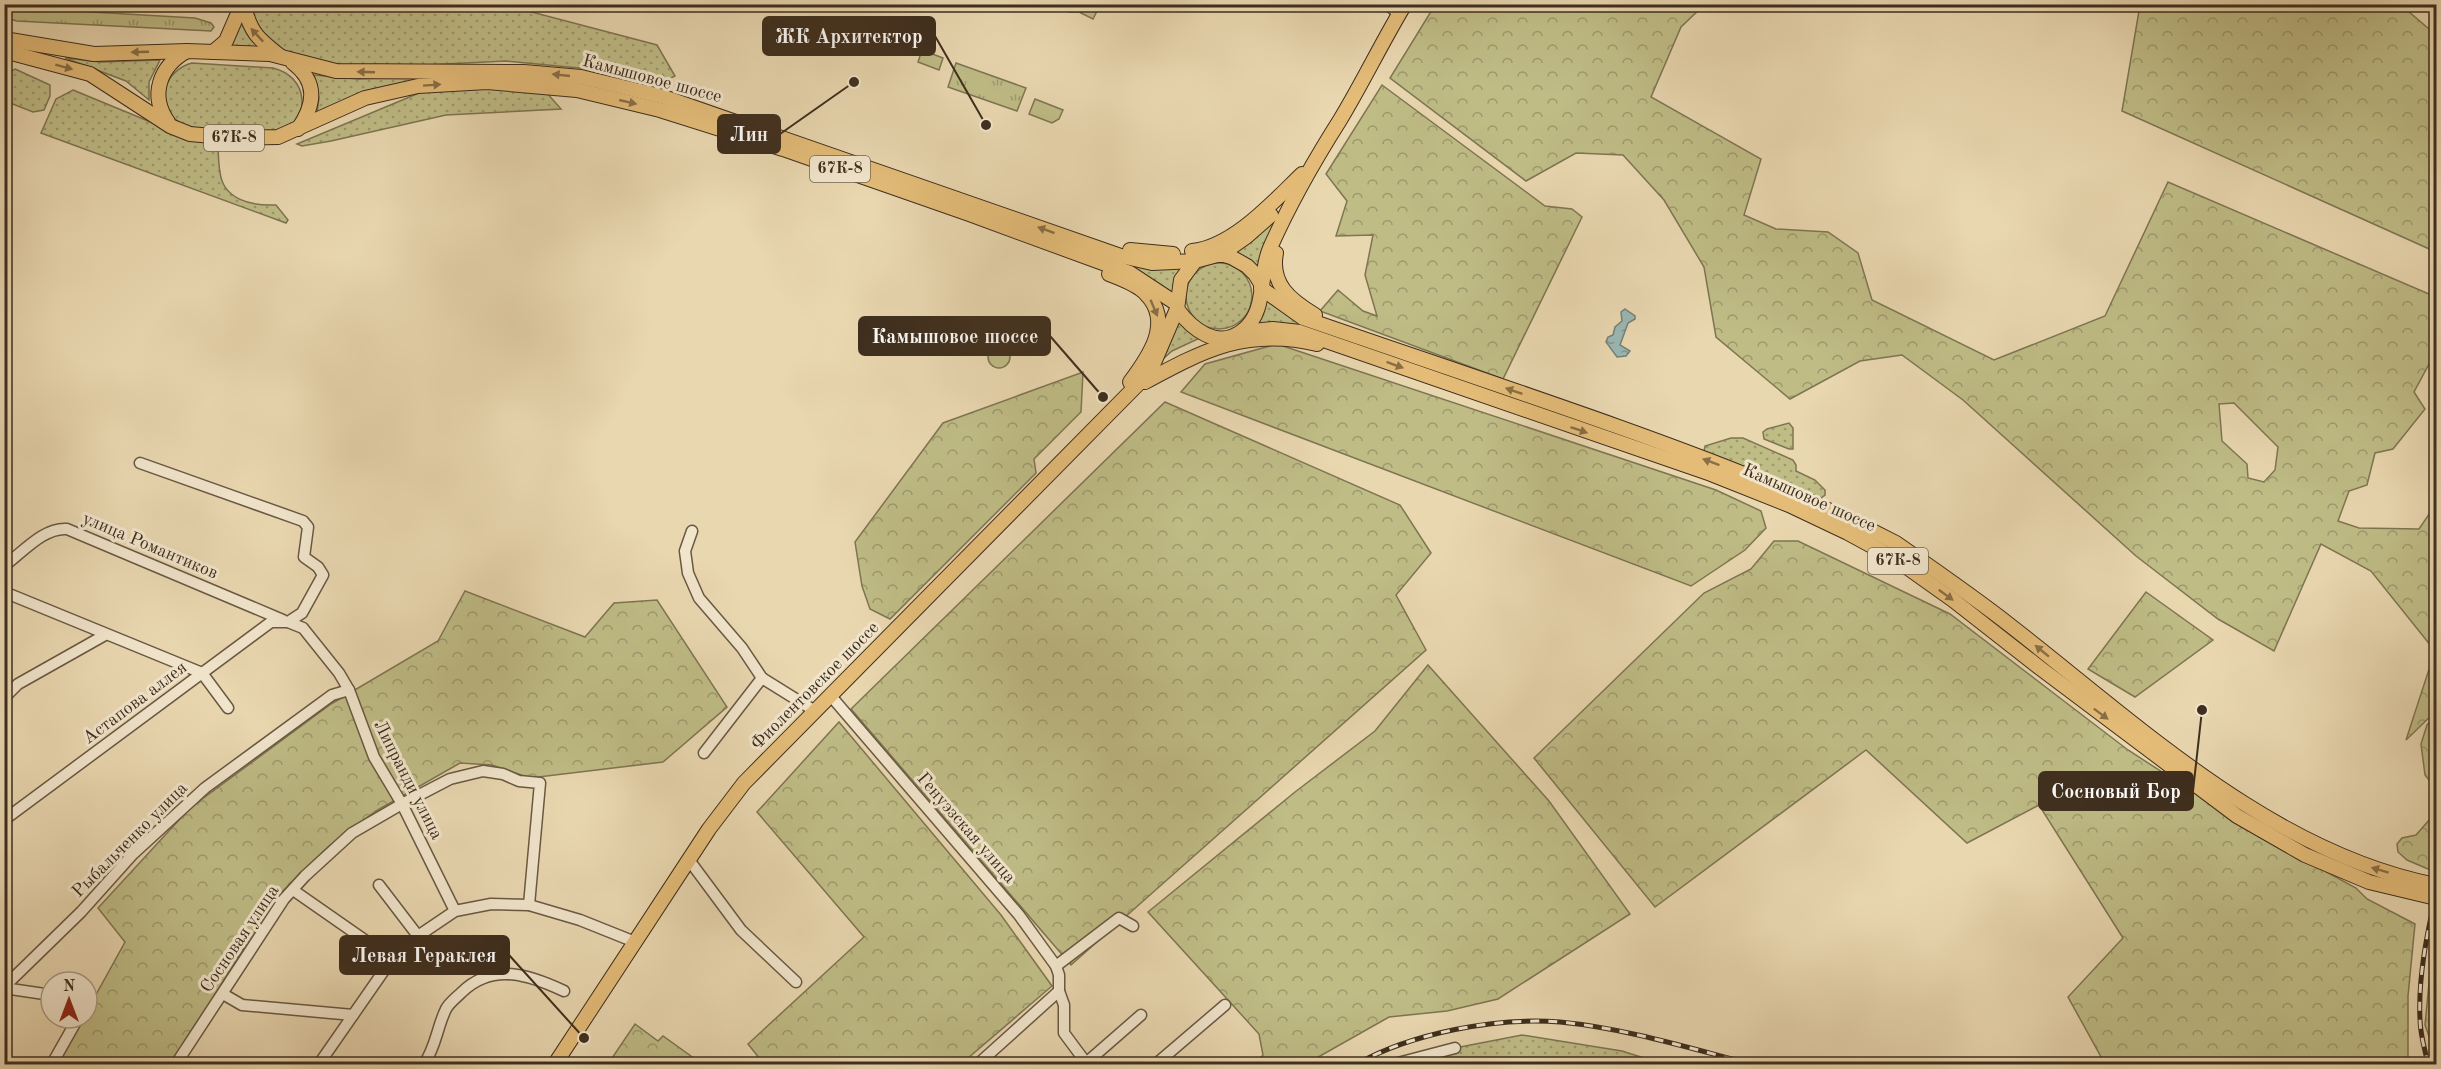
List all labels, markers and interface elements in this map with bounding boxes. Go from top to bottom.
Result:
callout: ЖК Архитектор [763,17,935,55]
one-way arrow [251,28,264,43]
text: ЖК Архитектор [775,28,923,48]
one-way arrow [131,48,150,57]
street label: Камышовое шоссе [580,52,724,106]
one-way arrow [55,63,73,73]
one-way arrow [357,68,376,77]
one-way arrow [552,70,571,80]
one-way arrow [423,80,442,90]
one-way arrow [618,98,637,108]
callout: Лин [718,115,780,153]
road number: 67К-8 [204,125,264,151]
text: Лин [730,126,768,146]
road number: 67К-8 [810,156,870,182]
one-way arrow [1037,225,1055,235]
one-way arrow [1149,300,1159,318]
callout: Камышовое шоссе [859,317,1050,355]
text: Камышовое шоссе [872,328,1038,348]
one-way arrow [1386,361,1404,371]
one-way arrow [1505,385,1523,395]
one-way arrow [1570,425,1588,435]
one-way arrow [1701,456,1719,466]
street label: Камышовое шоссе [1740,461,1878,535]
street label: улица Романтиков [80,509,220,583]
road number: 67К-8 [1868,548,1928,574]
one-way arrow [1938,589,1954,601]
street label: Фиолентовское шоссе [748,619,882,753]
one-way arrow [2034,645,2050,658]
street label: Астапова аллея [80,658,190,748]
one-way arrow [2093,707,2109,720]
street label: Липранди улица [370,717,446,843]
street label: Генуэзская улица [913,769,1019,887]
callout: Сосновый Бор [2039,772,2193,810]
street label: Рыбальченко улица [69,779,191,901]
text: Сосновый Бор [2051,783,2181,803]
one-way arrow [2371,865,2389,875]
street label: Сосновая улица [197,882,283,996]
callout: Левая Гераклея [340,936,509,974]
text: Левая Гераклея [351,947,497,967]
north arrow [39,970,99,1030]
text: N [63,979,76,995]

